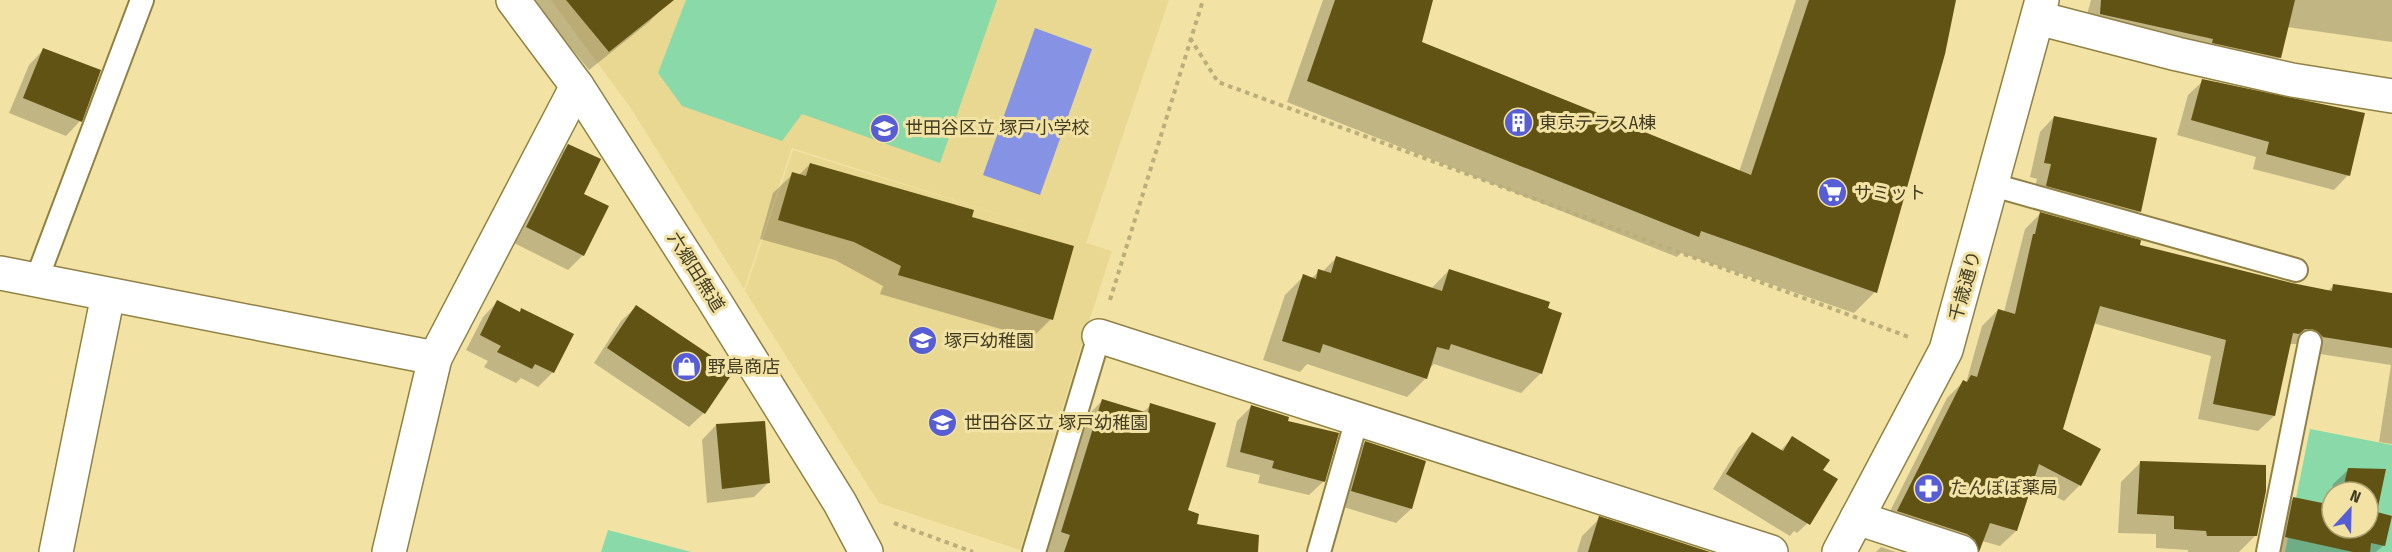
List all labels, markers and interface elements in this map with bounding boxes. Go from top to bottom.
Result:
building icon: 東京テラスA棟 [1502,107,1534,139]
school or university icon: 世田谷区立 塚戸小学校 [868,112,900,144]
place label: 東京テラスA棟 [1539,112,1656,134]
place label: 世田谷区立 塚戸小学校 [905,117,1089,139]
supermarket icon: サミット [1817,177,1849,209]
place label: サミット [1854,182,1926,204]
street label: 六郷田無道 [663,228,729,316]
street label: 千歳通り [1945,248,1985,324]
school or university icon: 塚戸幼稚園 [907,325,939,357]
place label: 塚戸幼稚園 [944,330,1034,352]
shop icon: 野島商店 [671,351,703,383]
place label: 野島商店 [708,356,780,378]
school or university icon: 世田谷区立 塚戸幼稚園 [927,407,959,439]
place label: 世田谷区立 塚戸幼稚園 [964,412,1148,434]
pharmacy icon: たんぽぽ薬局 [1913,472,1945,504]
place label: たんぽぽ薬局 [1950,477,2058,499]
north arrow [2320,480,2380,540]
text: N [2347,486,2363,507]

